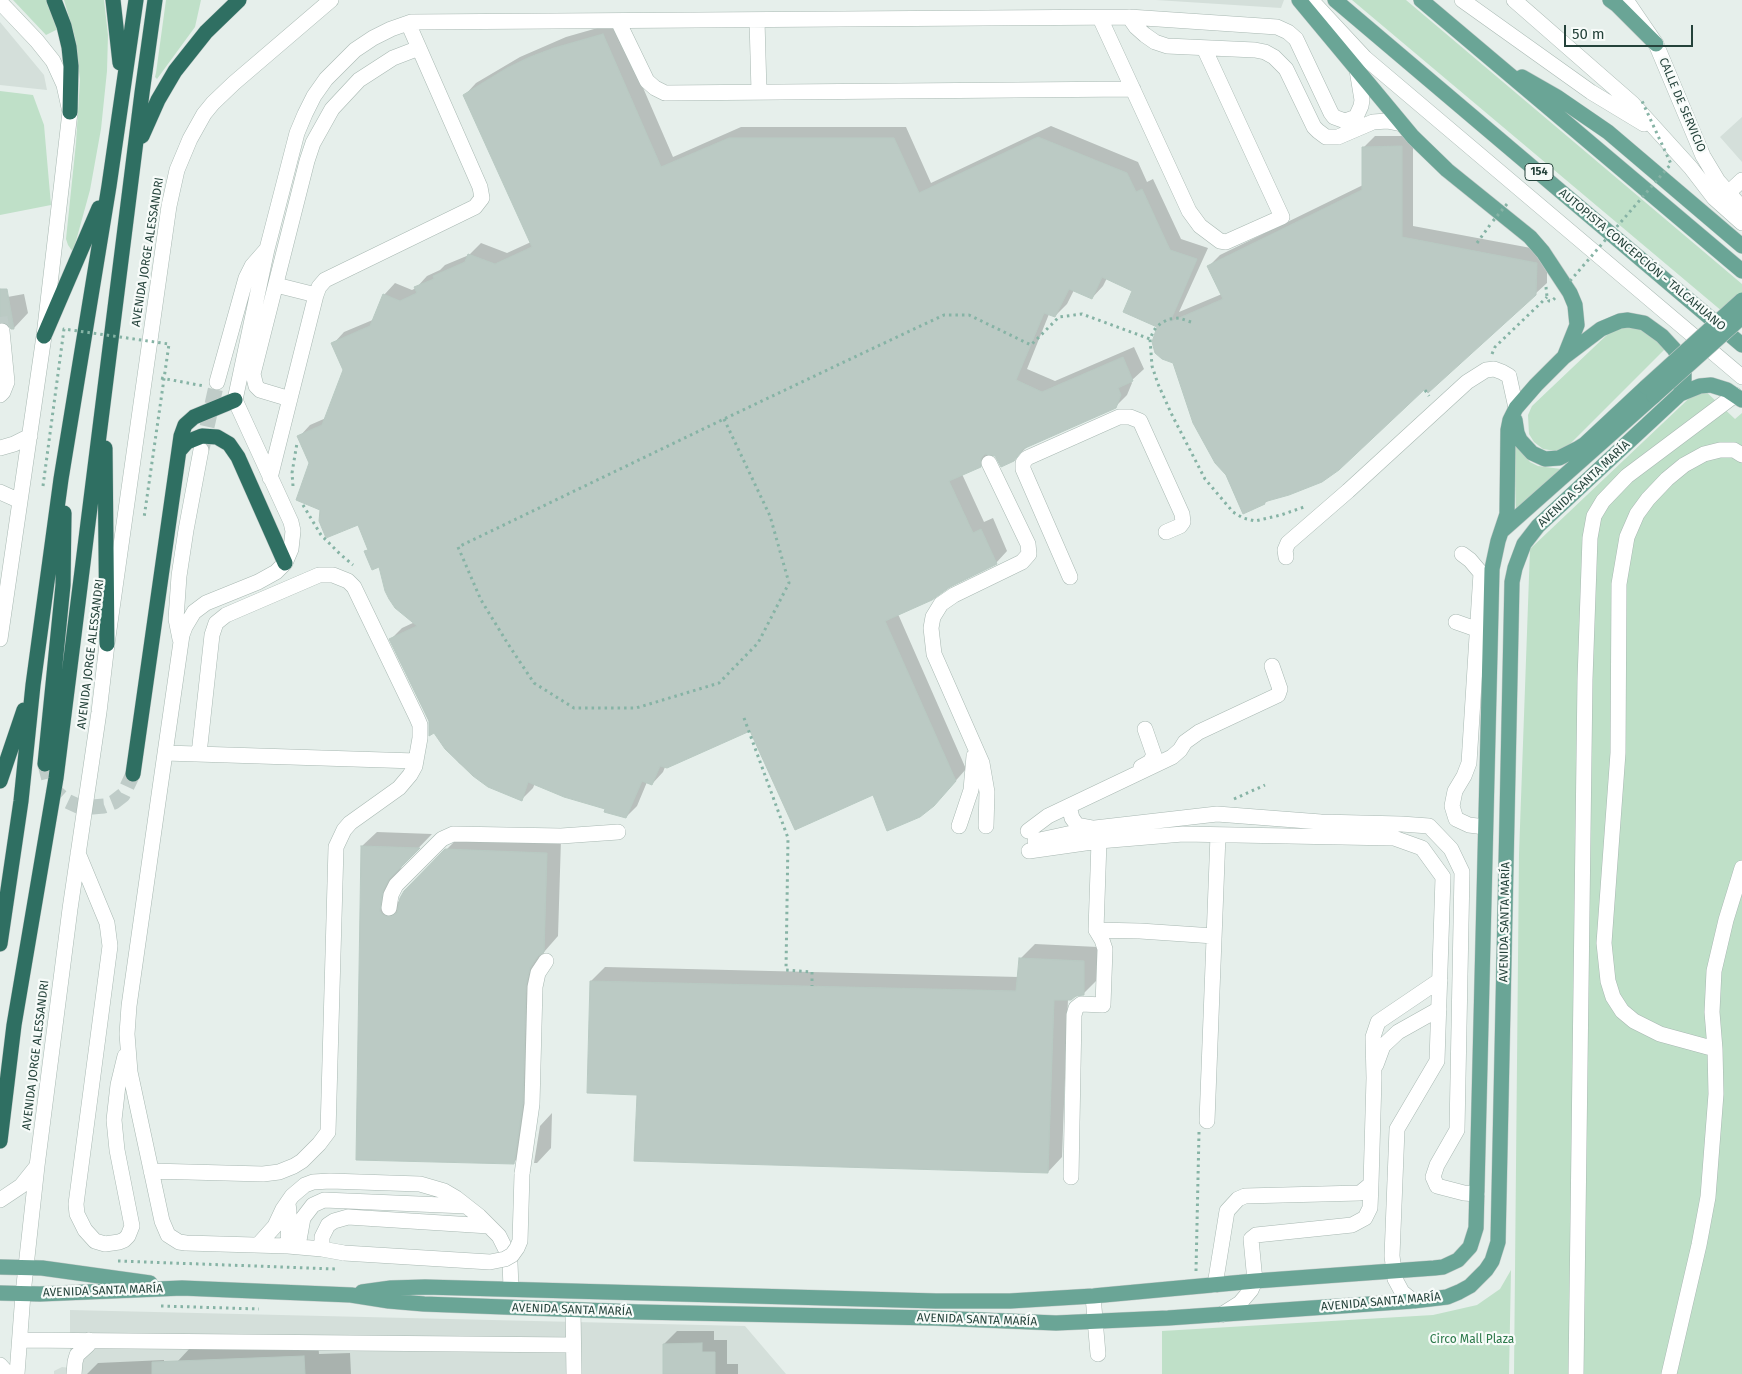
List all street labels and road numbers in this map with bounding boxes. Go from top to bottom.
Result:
street label: CALLE DE SERVICIO [1656,56,1708,154]
road number: 154 [1525,163,1553,180]
street label: AVENIDA JORGE ALESSANDRI [129,176,167,328]
street label: AUTOPISTA CONCEPCIÓN - TALCAHUANO [1556,186,1728,334]
street label: AVENIDA SANTA MARÍA [1535,438,1633,530]
street label: AVENIDA JORGE ALESSANDRI [75,578,107,730]
street label: AVENIDA SANTA MARÍA [1497,862,1513,982]
street label: AVENIDA JORGE ALESSANDRI [20,979,52,1131]
street label: AVENIDA SANTA MARÍA [43,1282,163,1300]
street label: AVENIDA SANTA MARÍA [1320,1290,1442,1314]
street label: AVENIDA SANTA MARÍA [512,1301,632,1319]
street label: AVENIDA SANTA MARÍA [917,1311,1037,1329]

